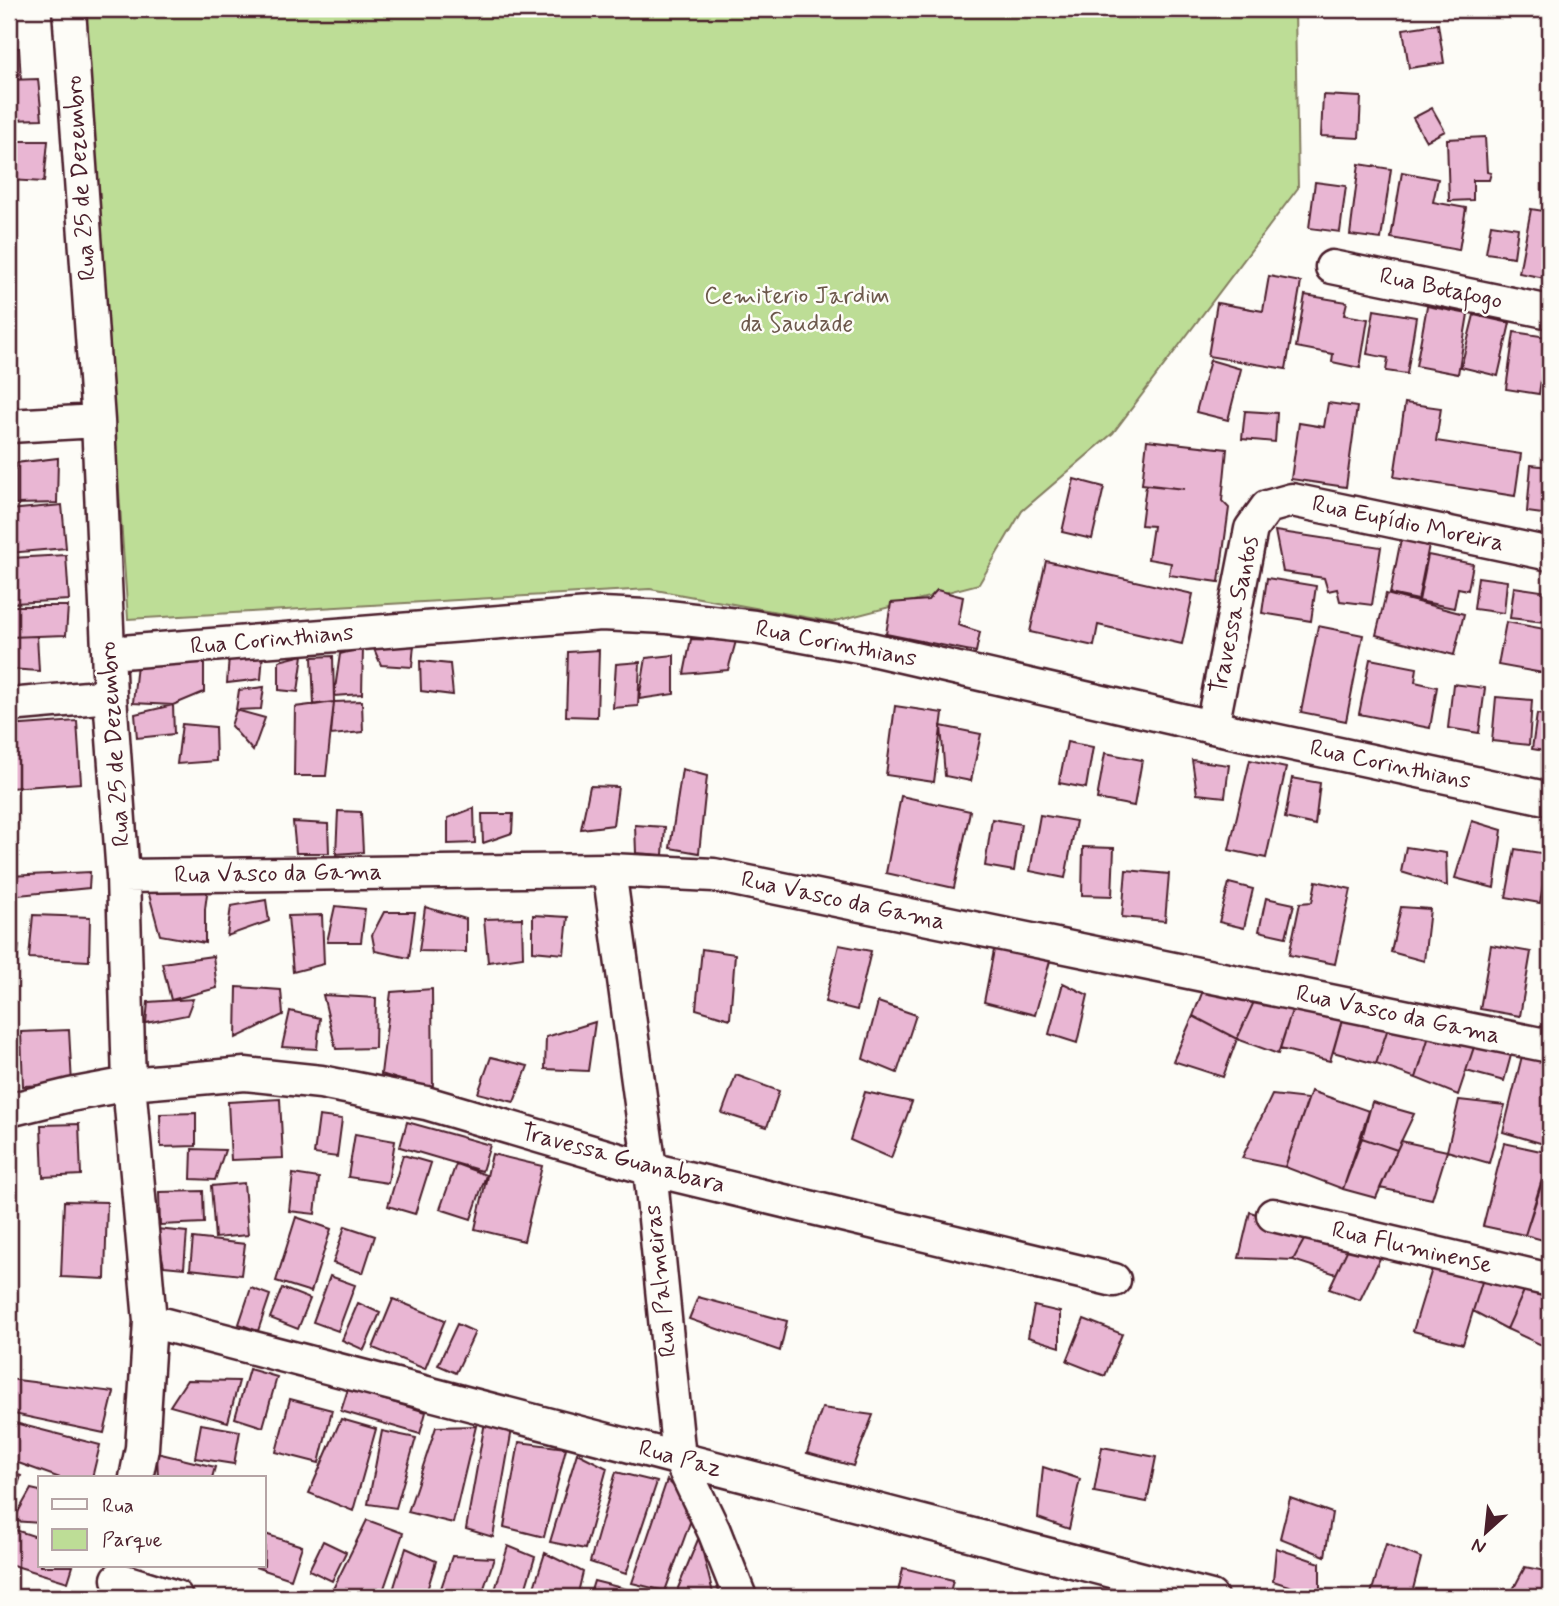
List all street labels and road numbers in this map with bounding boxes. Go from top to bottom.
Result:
street label: Rua 25 de Dezembro [58,74,104,282]
street label: Rua Botafogo [1376,261,1505,319]
street label: Rua Eupídio Moreira [1309,489,1507,559]
street label: Travessa Santos [1203,533,1267,697]
street label: Rua Corinthians [753,613,920,675]
street label: Rua Corinthians [189,617,355,663]
street label: Rua 25 de Dezembro [92,640,138,848]
street label: Rua Corinthians [1307,733,1474,797]
street label: Rua Vasco da Gama [174,857,382,891]
street label: Rua Vasco da Gama [738,864,948,938]
street label: Rua Vasco da Gama [1293,978,1503,1052]
street label: Travessa Guanabara [517,1117,729,1201]
street label: Rua Palmeiras [638,1203,684,1359]
street label: Rua Fluminense [1329,1214,1495,1282]
street label: Rua Paz [635,1433,725,1485]

